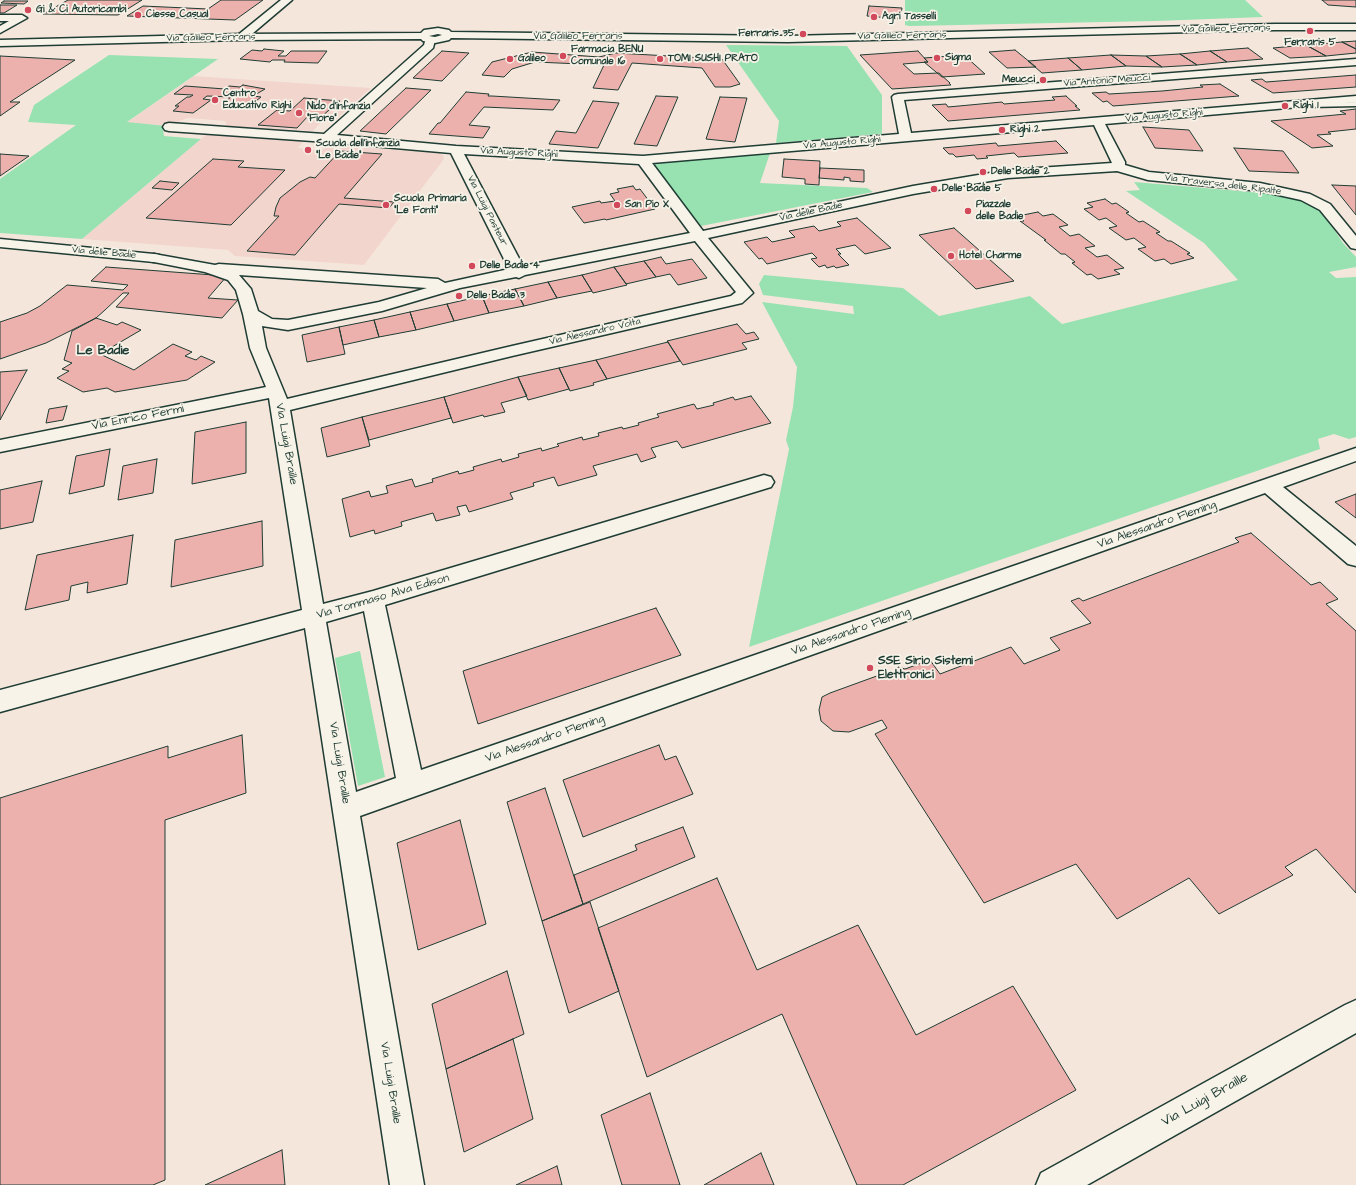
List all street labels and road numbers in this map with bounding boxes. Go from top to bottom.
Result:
street label: Via Galileo Ferraris [1181,22,1271,36]
street label: Via Galileo Ferraris [857,29,947,43]
street label: Via Galileo Ferraris [166,31,256,45]
street label: Via Galileo Ferraris [533,31,623,43]
street label: Via Antonio Meucci [1063,72,1151,90]
street label: Via Augusto Righi [1125,107,1203,125]
street label: Via Augusto Righi [803,134,881,152]
street label: Via Augusto Righi [480,145,558,161]
street label: Via Traversa delle Ripalte [1164,172,1282,198]
street label: Via Luigi Pasteur [464,174,510,248]
street label: Via delle Badie [778,199,844,225]
street label: Via delle Badie [71,244,137,262]
street label: Via Alessandro Volta [548,316,642,348]
street label: Via Enrico Fermi [91,402,185,434]
street label: Via Luigi Braille [272,402,300,486]
street label: Via Alessandro Fleming [1096,498,1218,552]
street label: Via Tommaso Alva Edison [315,571,451,623]
street label: Via Alessandro Fleming [790,605,912,659]
street label: Via Alessandro Fleming [484,712,606,766]
street label: Via Luigi Braille [325,721,353,805]
street label: Via Luigi Braille [376,1041,404,1125]
street label: Via Luigi Braille [1159,1069,1251,1131]

